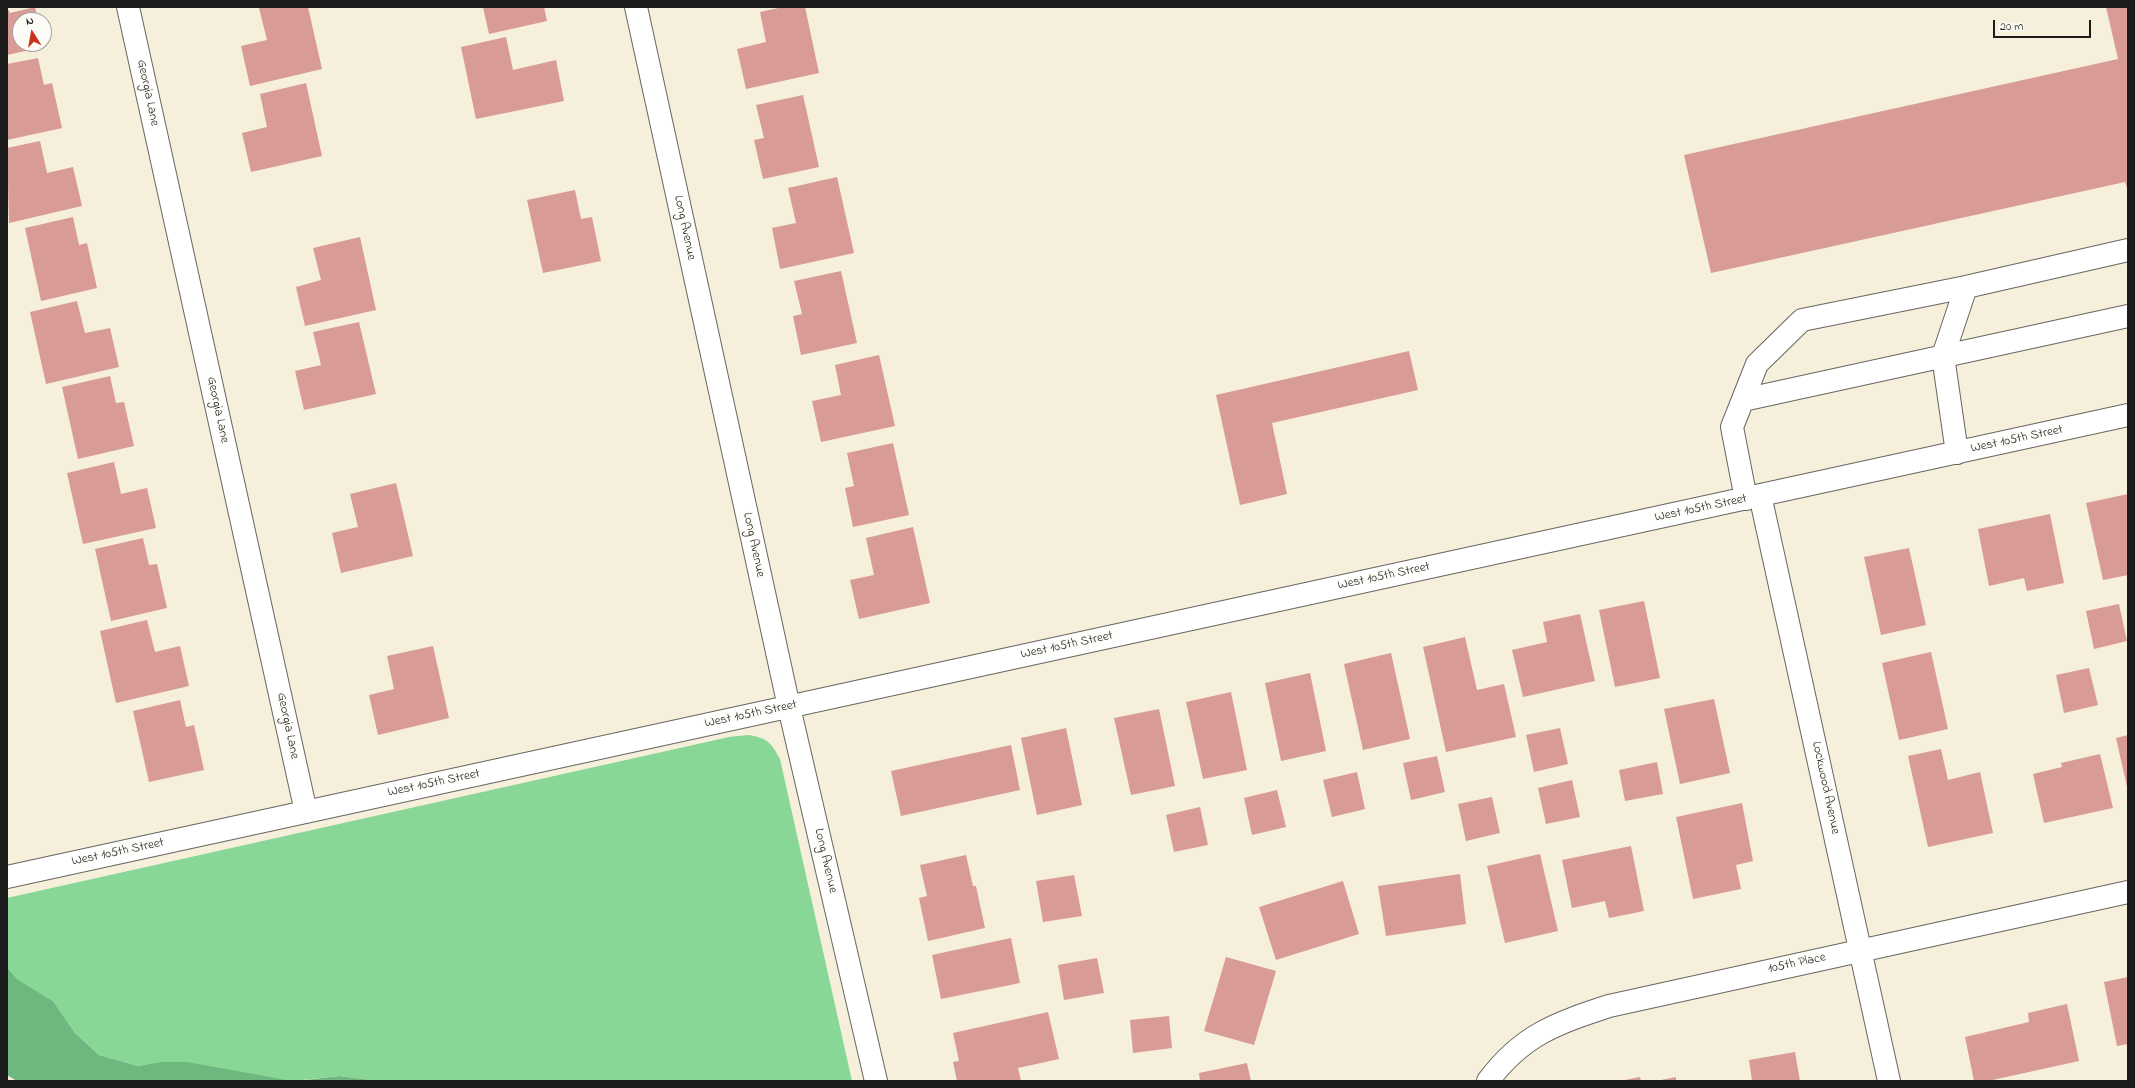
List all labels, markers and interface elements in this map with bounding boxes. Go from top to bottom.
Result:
north arrow [12,12,52,52]
scale bar [1995,12,2093,38]
text: N [25,13,35,30]
text: 20 m [2000,18,2023,36]
street label: Georgia Lane [132,58,162,128]
street label: Long Avenue [670,194,698,262]
street label: Georgia Lane [202,375,232,445]
street label: West 105th Street [1969,423,2065,457]
street label: West 105th Street [1653,492,1749,526]
street label: Long Avenue [739,511,767,579]
street label: West 105th Street [1336,560,1432,594]
street label: West 105th Street [1019,629,1115,663]
street label: Georgia Lane [272,691,302,761]
street label: West 105th Street [703,698,799,732]
street label: Lockwood Avenue [1808,740,1842,836]
street label: West 105th Street [386,767,482,801]
street label: Long Avenue [810,827,840,895]
street label: West 105th Street [70,836,166,870]
street label: 105th Place [1767,950,1827,978]

